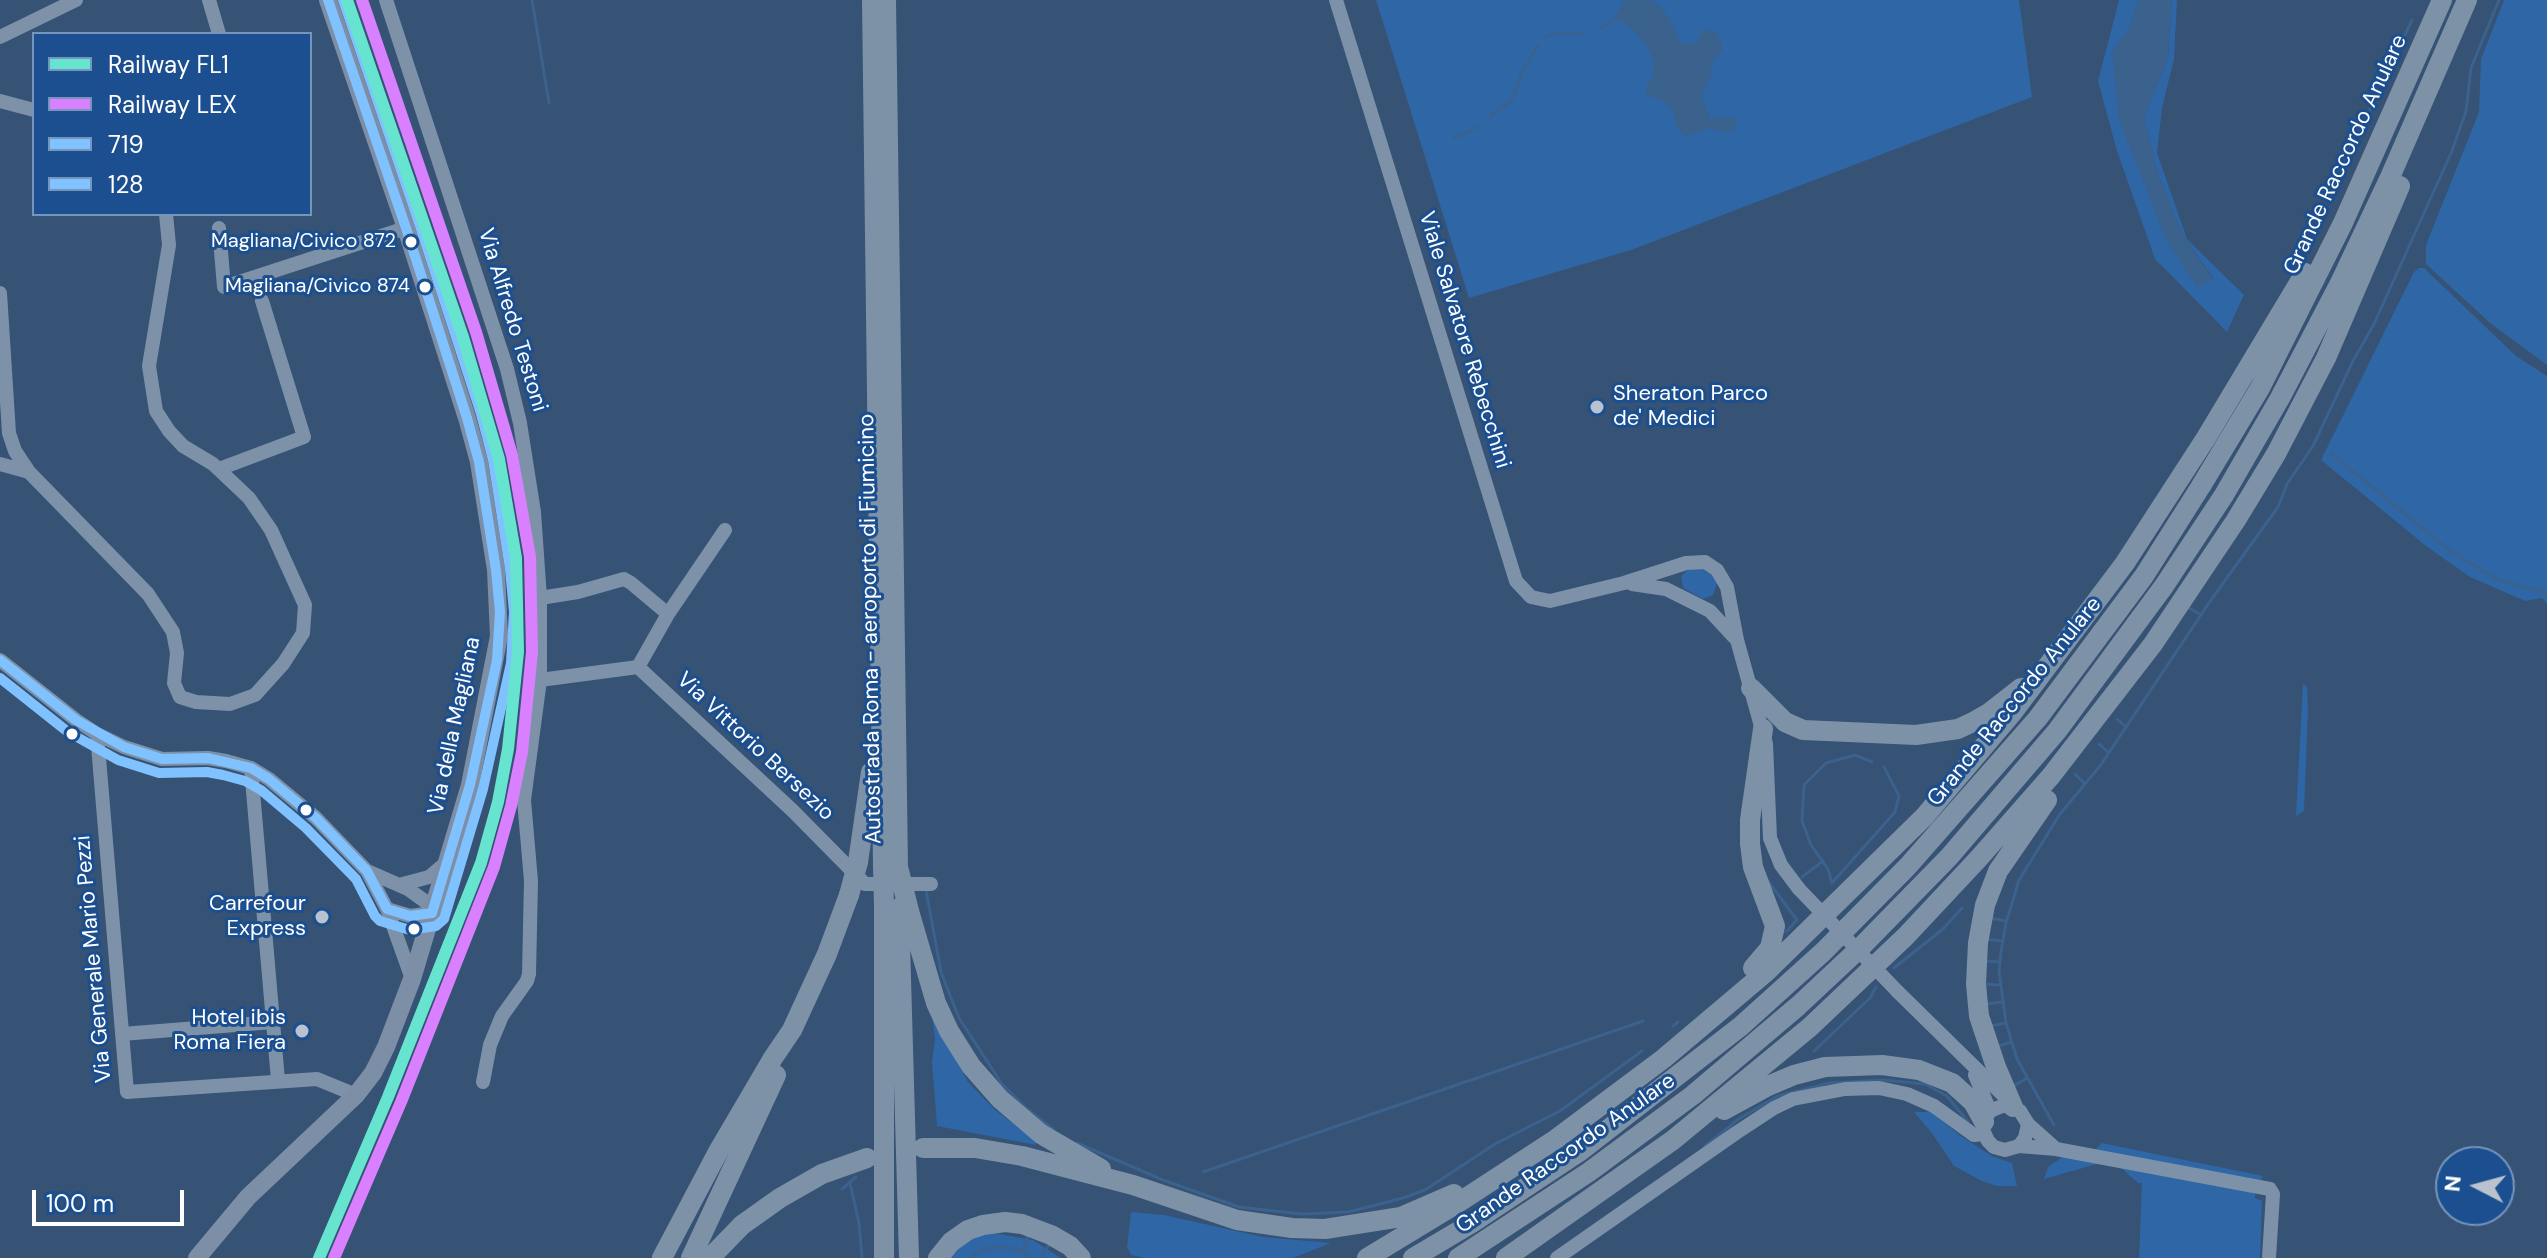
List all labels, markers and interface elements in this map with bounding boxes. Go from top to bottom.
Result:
street label: Grande Raccordo Anulare [2279,31,2413,279]
legend [32,32,312,216]
text: Railway FL1 [108,49,229,80]
text: Railway LEX [108,89,237,120]
text: 719 [108,129,143,160]
text: 128 [108,169,144,200]
street label: Viale Salvatore Rebecchini [1412,208,1516,472]
street label: Via Alfredo Testoni [472,225,552,415]
place label: Magliana/Civico 872 [211,230,396,254]
marker: Magliana/Civico 872 [403,234,419,250]
place label: Magliana/Civico 874 [225,275,410,299]
marker: Magliana/Civico 874 [417,279,433,295]
place label: Sheraton Parco de' Medici [1613,381,1768,432]
marker: Sheraton Parco de' Medici [1588,398,1606,416]
street label: Autostrada Roma - aeroporto di Fiumicino [854,414,888,844]
street label: Grande Raccordo Anulare [1922,592,2108,812]
street label: Via della Magliana [423,635,487,817]
street label: Via Vittorio Bersezio [671,667,839,827]
unlabelled marker [64,726,80,742]
unlabelled marker [298,802,314,818]
street label: Via Generale Mario Pezzi [70,834,118,1084]
place label: Carrefour Express [209,891,306,942]
marker: Carrefour Express [313,908,331,926]
unlabelled marker [406,921,422,937]
place label: Hotel ibis Roma Fiera [173,1005,286,1056]
marker: Hotel ibis Roma Fiera [293,1022,311,1040]
street label: Grande Raccordo Anulare [1451,1068,1681,1240]
north arrow [2435,1146,2515,1226]
scale bar [36,1174,188,1224]
text: N [2437,1174,2468,1193]
text: 100 m [46,1188,114,1219]

